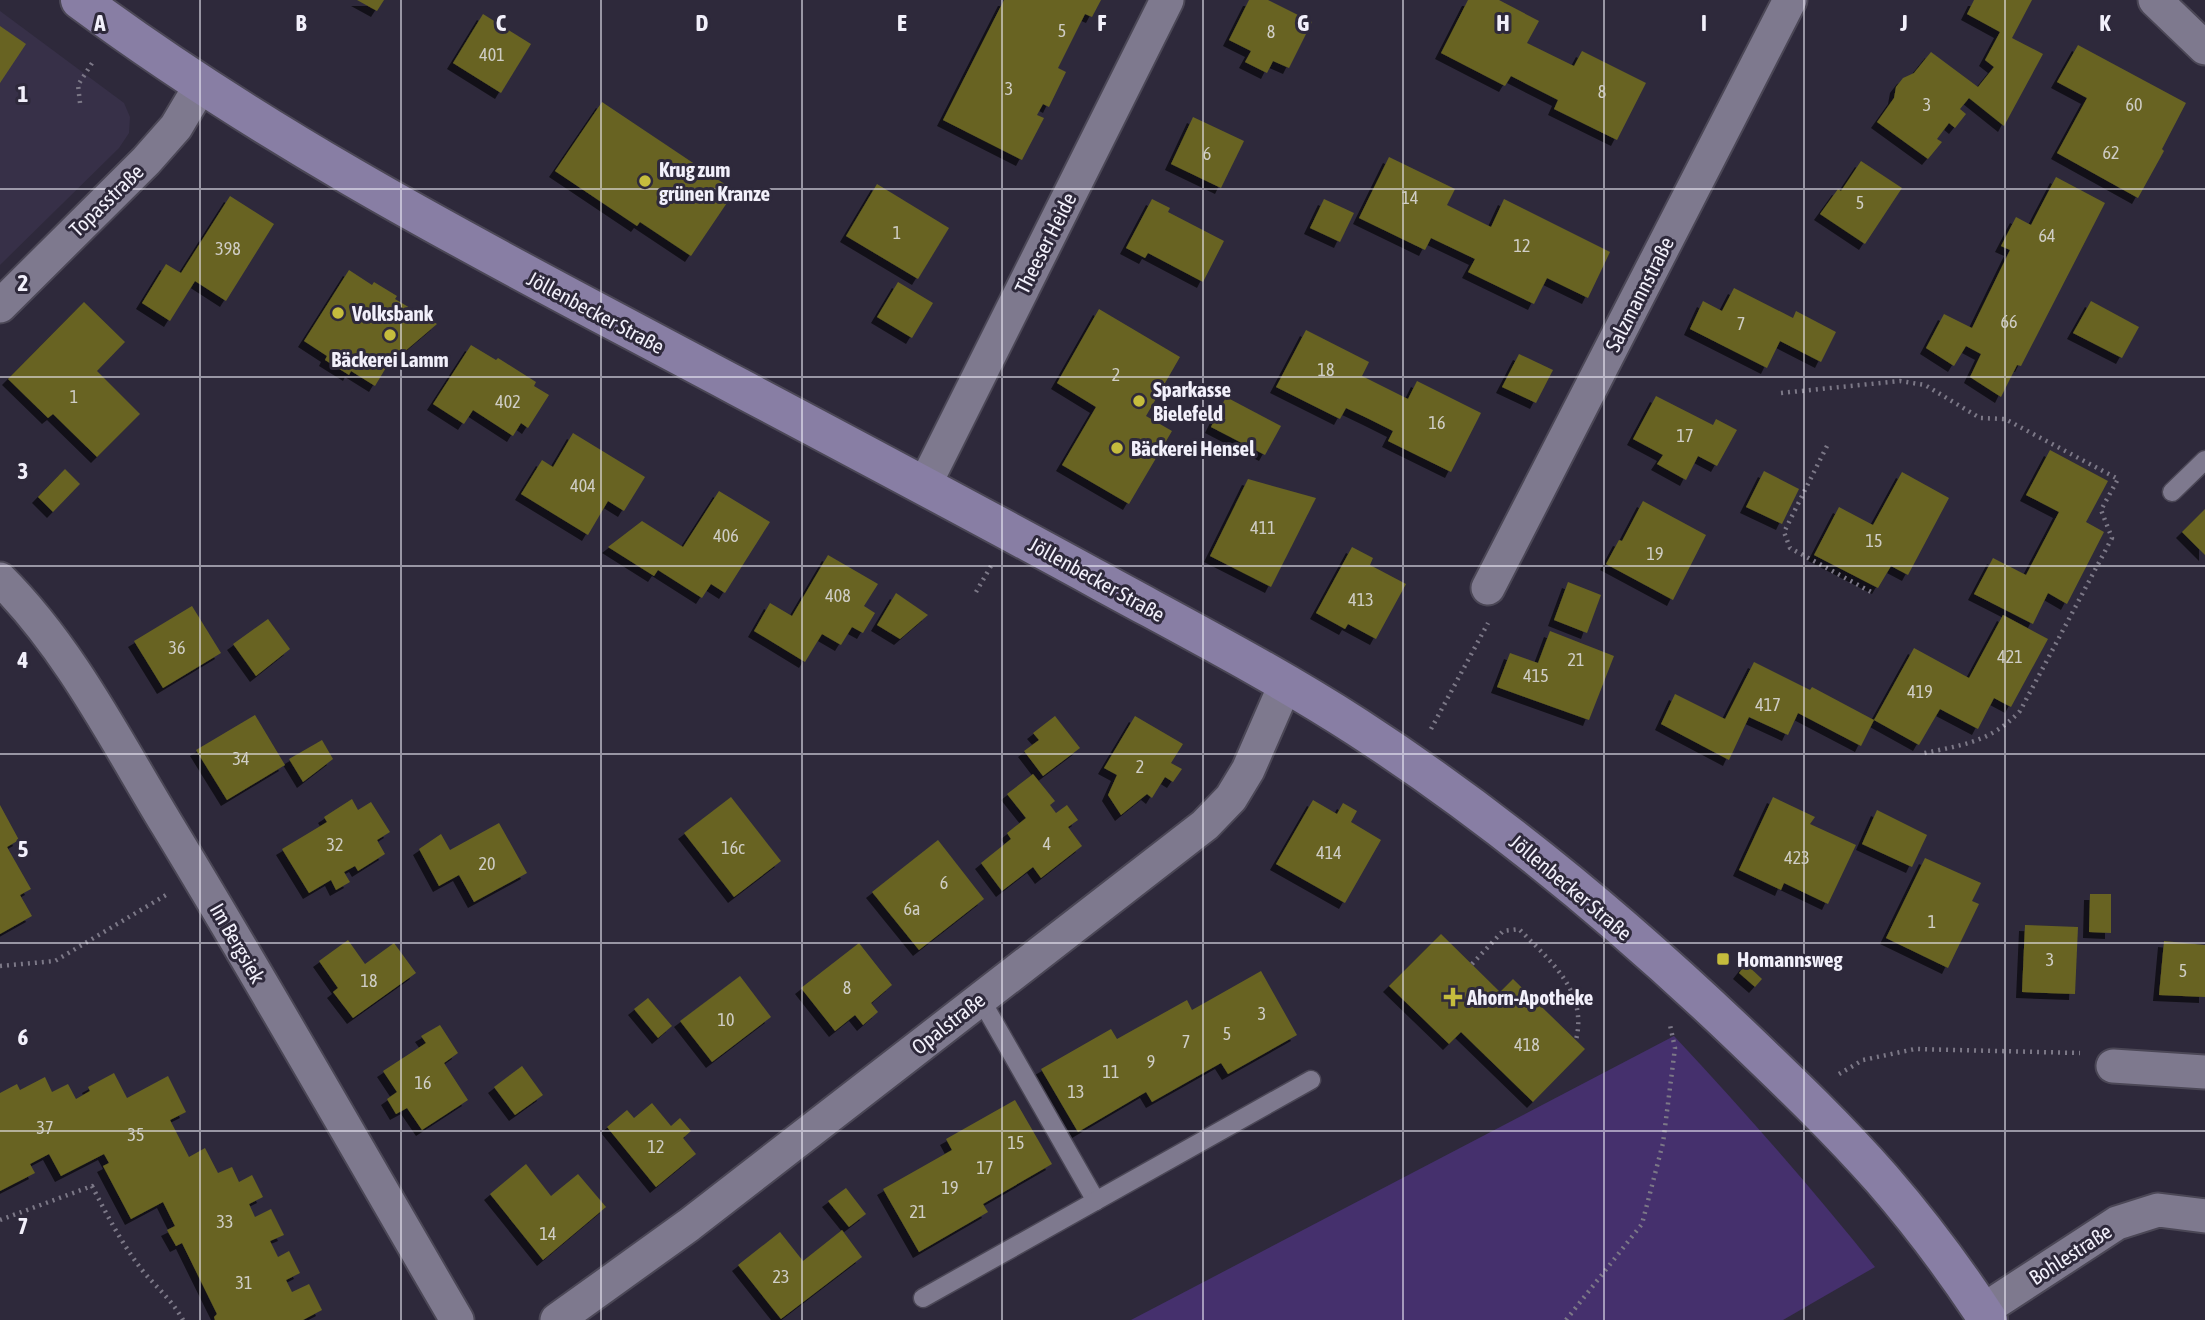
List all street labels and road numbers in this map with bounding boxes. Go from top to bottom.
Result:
street label: Topasstraße [64,159,148,241]
street label: Theeser Heide [1009,189,1081,297]
street label: Salzmannstraße [1600,233,1678,355]
street label: Jöllenbecker Straße [523,266,669,358]
street label: Jöllenbecker Straße [1025,532,1169,626]
street label: Jöllenbecker Straße [1505,829,1637,945]
street label: Im Bergsiek [205,899,271,987]
street label: Opalstraße [907,987,989,1059]
street label: Bohlestraße [2024,1219,2116,1289]

